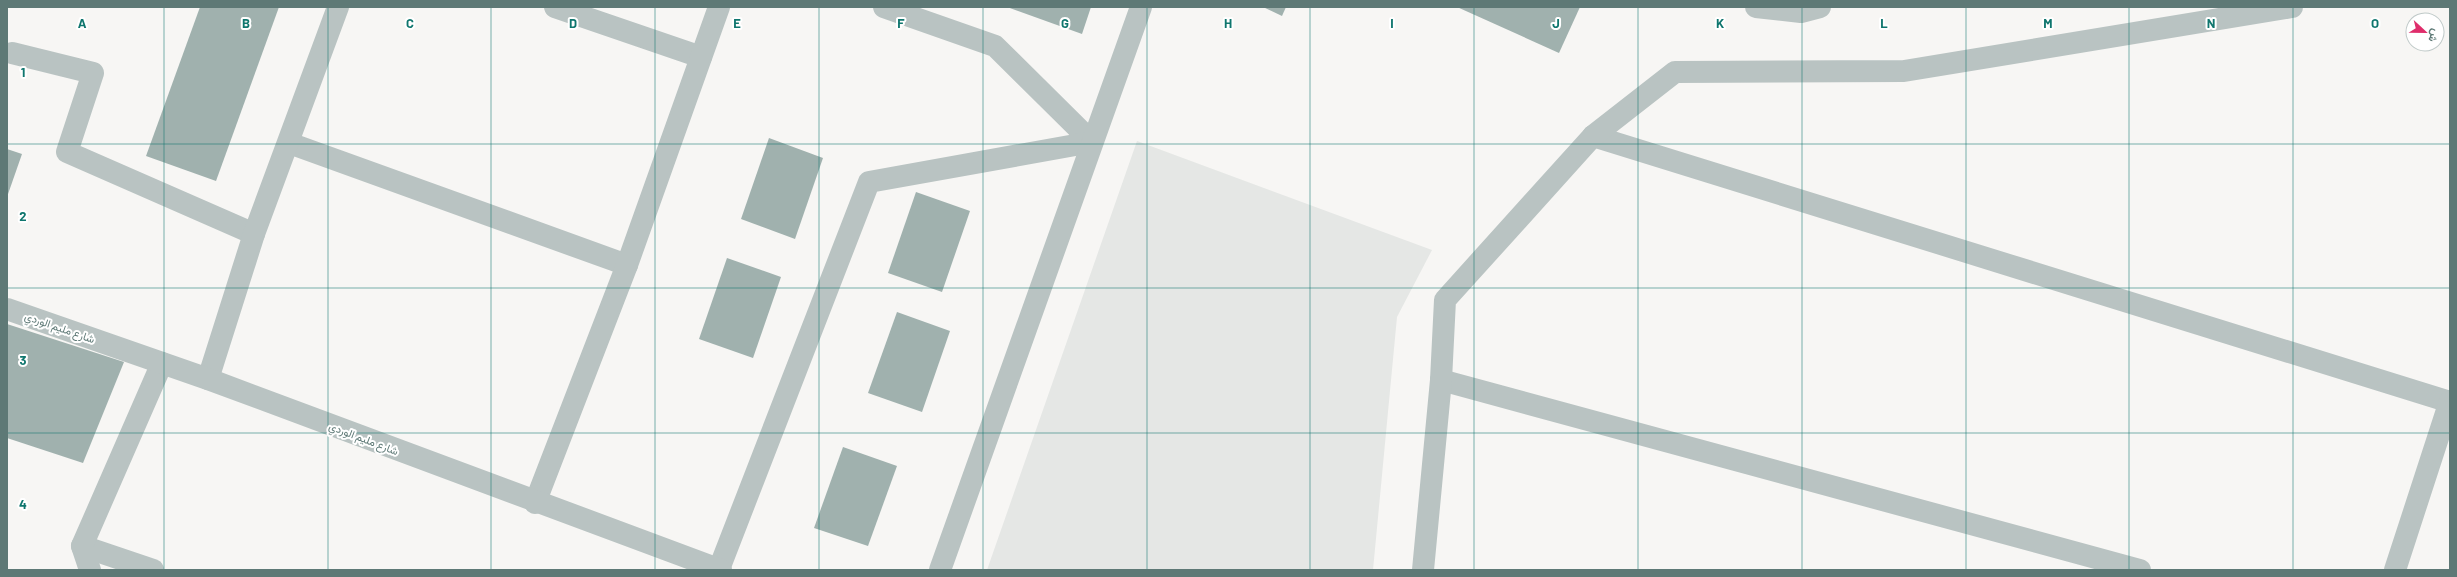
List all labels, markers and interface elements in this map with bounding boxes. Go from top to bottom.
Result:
north arrow [2405,12,2445,52]
text: A [78,15,87,31]
text: B [242,15,250,31]
text: C [406,15,414,31]
text: D [569,15,577,31]
text: E [733,15,741,31]
text: F [897,15,905,31]
text: G [1061,15,1069,31]
text: H [1224,15,1232,31]
text: I [1390,15,1394,31]
text: J [1552,15,1560,31]
text: K [1716,15,1724,31]
text: L [1880,15,1888,31]
text: M [2043,15,2053,31]
text: N [2207,15,2215,31]
text: O [2371,15,2379,31]
text: ش [2425,27,2443,44]
text: 1 [21,64,25,80]
text: 2 [19,208,27,224]
street label: شارع مليم الوردي [22,309,97,349]
text: 3 [19,352,27,368]
street label: شارع مليم الوردي [326,419,401,461]
text: 4 [19,496,27,512]

